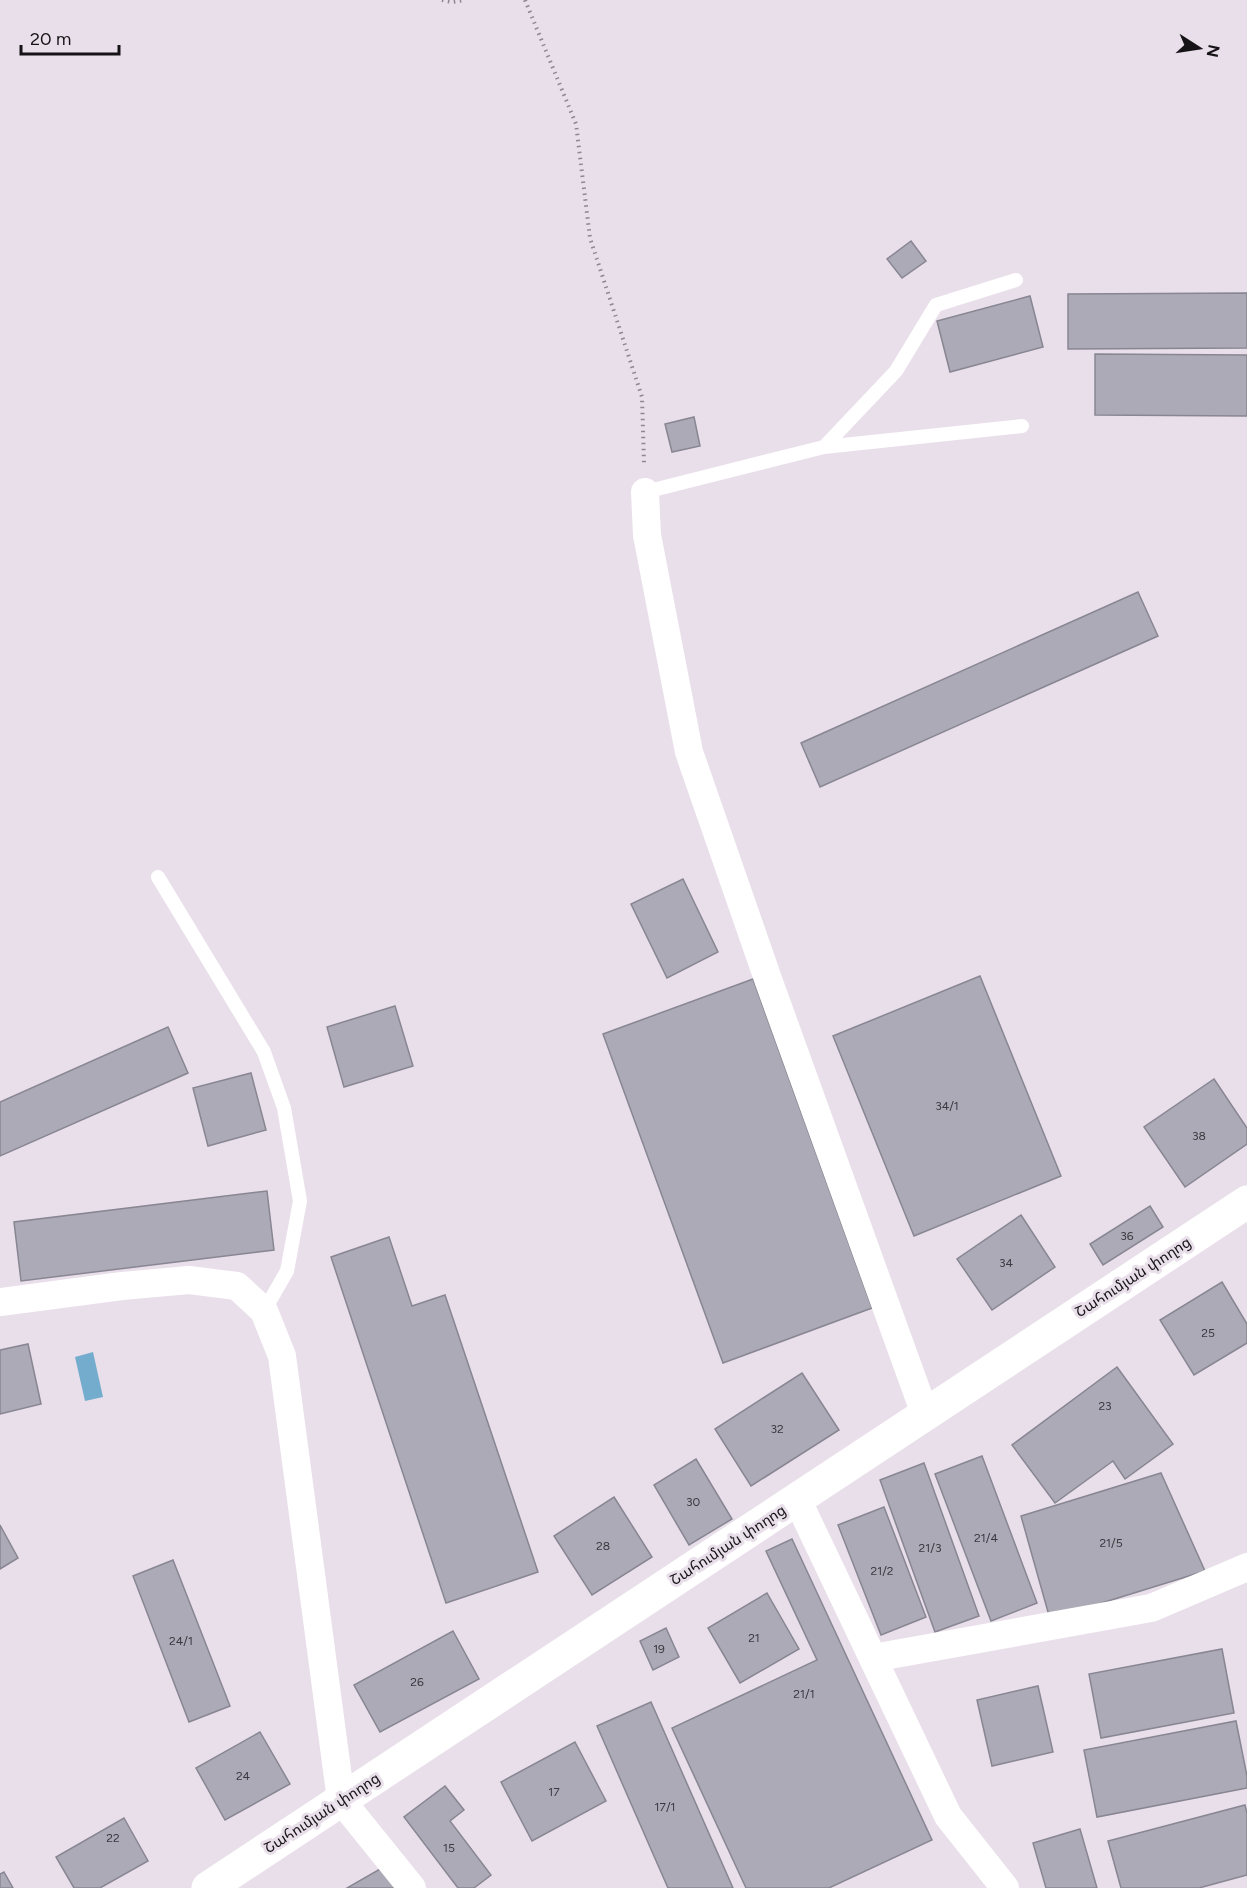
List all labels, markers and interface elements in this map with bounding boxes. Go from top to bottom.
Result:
scale bar [21,18,118,56]
north arrow [1169,18,1229,78]
text: 20 m [30,28,71,50]
text: N [1203,43,1224,59]
house number: 34/1 [935,1099,959,1113]
house number: 38 [1192,1129,1206,1143]
house number: 36 [1120,1229,1134,1243]
street label: Շահումյան փողոց [1072,1233,1194,1321]
house number: 34 [999,1256,1014,1270]
house number: 25 [1201,1326,1215,1340]
house number: 23 [1098,1399,1112,1413]
house number: 32 [770,1422,784,1436]
house number: 30 [686,1495,700,1509]
street label: Շահումյան փողոց [667,1501,789,1589]
house number: 21/4 [974,1531,998,1545]
house number: 21/5 [1099,1536,1123,1550]
house number: 28 [596,1539,610,1553]
house number: 21/3 [919,1541,941,1555]
house number: 21/2 [870,1564,894,1578]
house number: 21 [748,1631,760,1645]
house number: 24/1 [169,1634,193,1648]
house number: 19 [653,1642,665,1656]
house number: 26 [410,1675,424,1689]
house number: 21/1 [793,1687,815,1701]
house number: 24 [236,1769,251,1783]
street label: Շահումյան փողոց [261,1769,383,1857]
house number: 17 [548,1785,560,1799]
house number: 17/1 [654,1800,676,1814]
house number: 22 [106,1831,120,1845]
house number: 15 [443,1841,455,1855]

